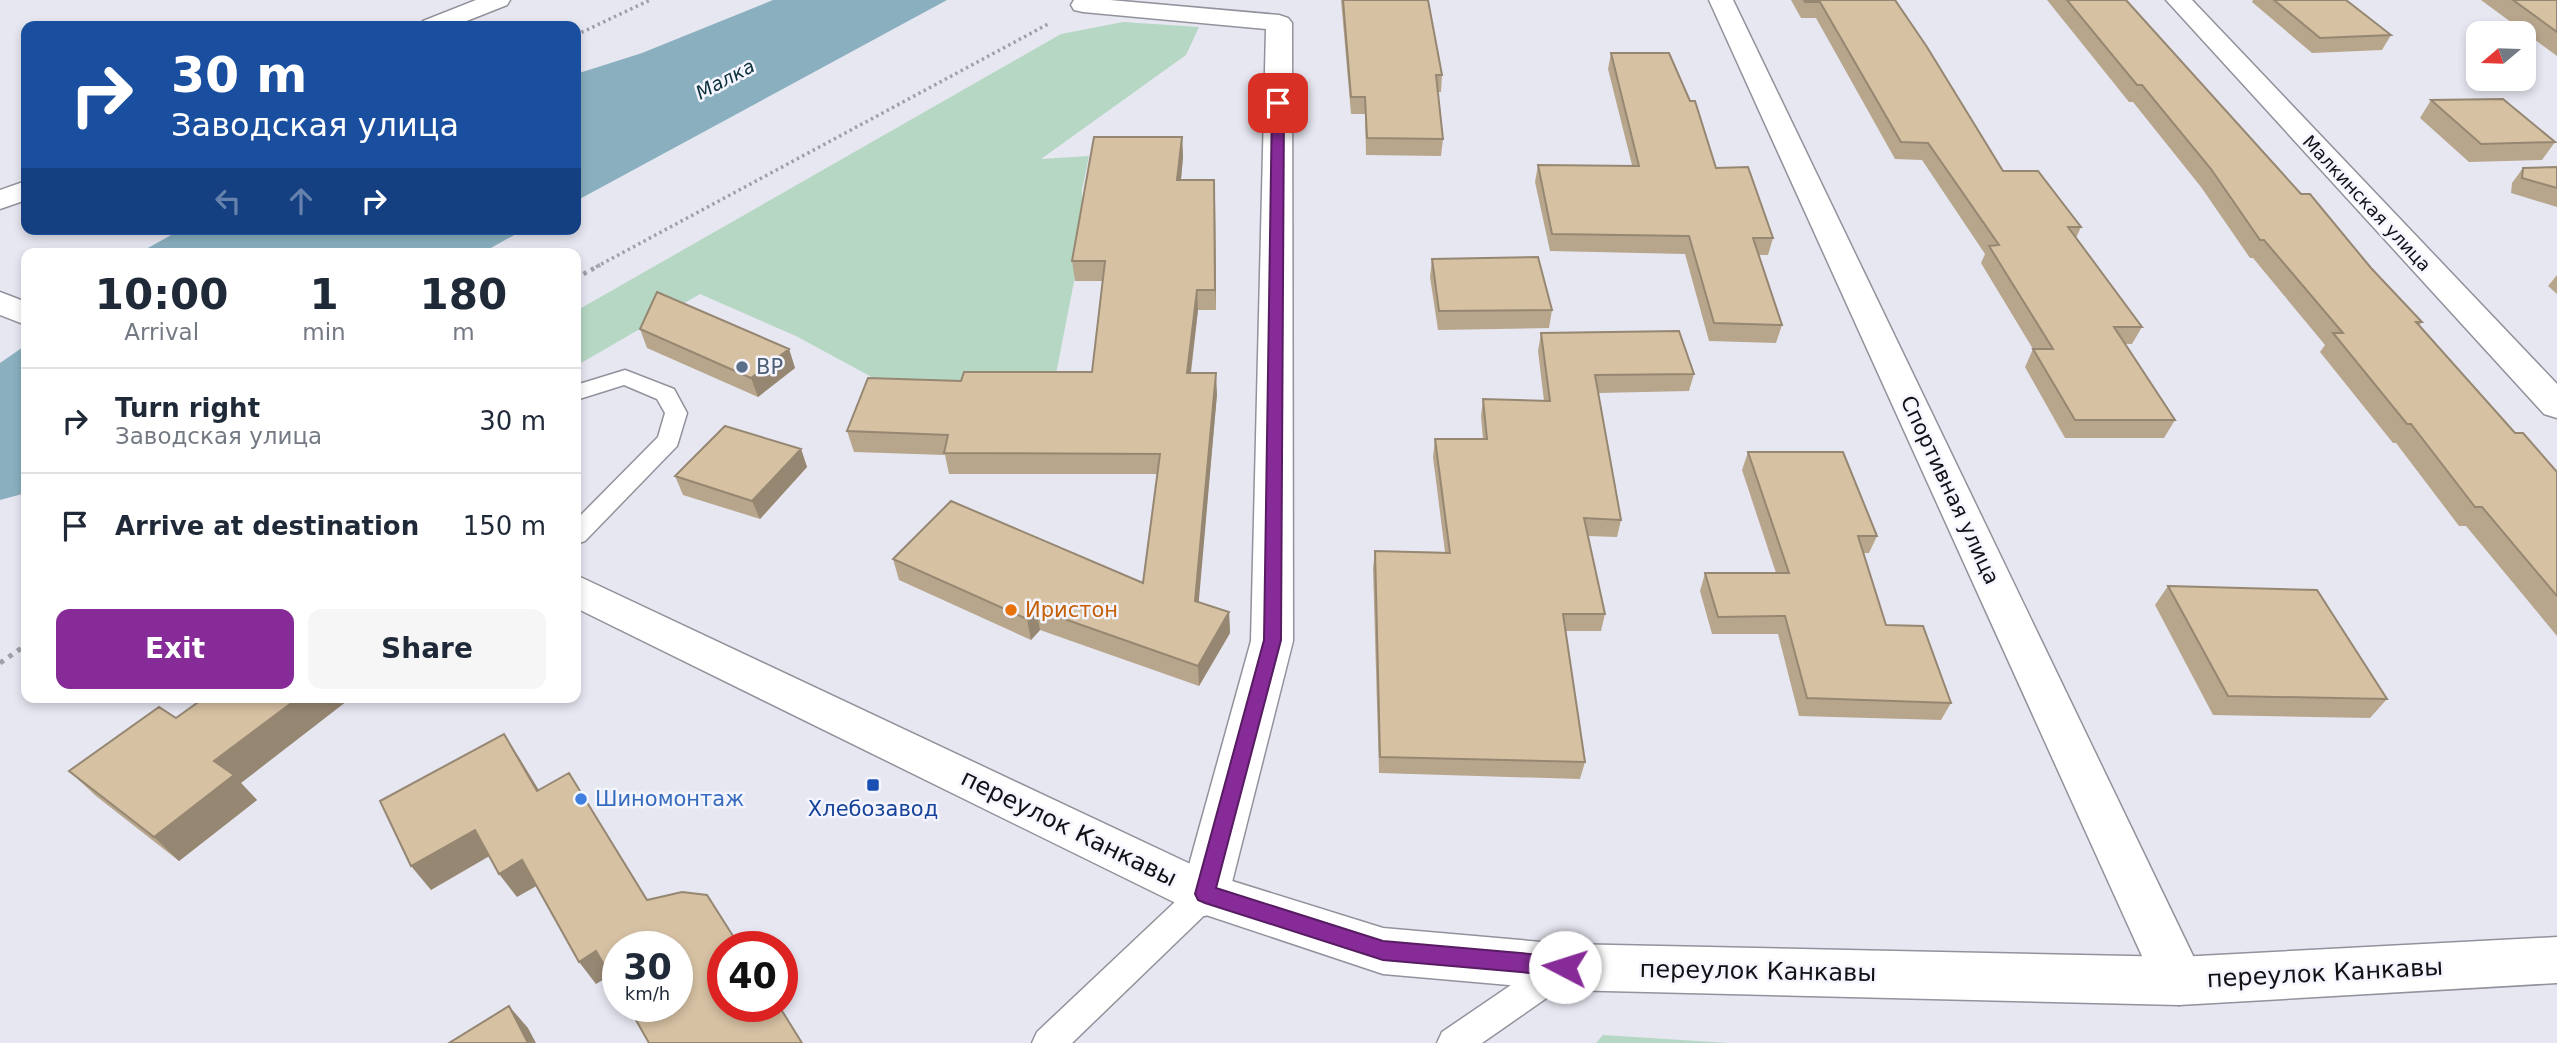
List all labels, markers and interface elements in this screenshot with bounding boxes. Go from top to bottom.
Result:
north arrow [2466,21,2536,91]
map controls [2466,21,2536,91]
text: 30 m [171,47,307,104]
icon: right [56,49,147,140]
water label: Малка [692,54,758,104]
pin [1248,73,1308,133]
icon: arrive [1259,84,1297,122]
text: Заводская улица [171,106,459,144]
street label: Малкинская улица [2299,131,2435,275]
icon: left [209,182,247,220]
icon: ahead [282,182,320,220]
icon: right [355,182,393,220]
text: 10:00 [95,270,229,319]
text: 1 [309,270,339,319]
text: 180 [420,270,507,319]
text: Arrival [124,319,199,345]
text: min [302,319,346,345]
text: m [452,319,475,345]
place label: BP [756,355,783,379]
marker: BP [734,359,750,375]
street label: Спортивная улица [1896,392,2004,588]
text: Turn right [115,393,260,423]
icon: right [56,402,94,440]
text: 30 m [479,406,546,436]
text: Заводская улица [115,423,322,449]
icon: arrive [56,507,94,545]
text: Arrive at destination [115,511,419,541]
text: 150 m [463,511,546,541]
place label: Иристон [1025,598,1118,622]
marker: Иристон [1003,602,1019,618]
button: Exit [56,609,294,689]
button: Share [308,609,546,689]
street label: переулок Канкавы [957,764,1181,892]
marker: Хлебозавод [865,777,881,793]
place label: Шиномонтаж [595,787,744,811]
marker: Шиномонтаж [573,791,589,807]
place label: Хлебозавод [808,797,938,821]
position arrow [1528,930,1602,1004]
speed limit sign: 40 [707,931,798,1022]
text: 30 [623,947,672,987]
street label: переулок Канкавы [2206,953,2444,993]
street label: переулок Канкавы [1640,955,1876,987]
text: km/h [625,983,670,1004]

